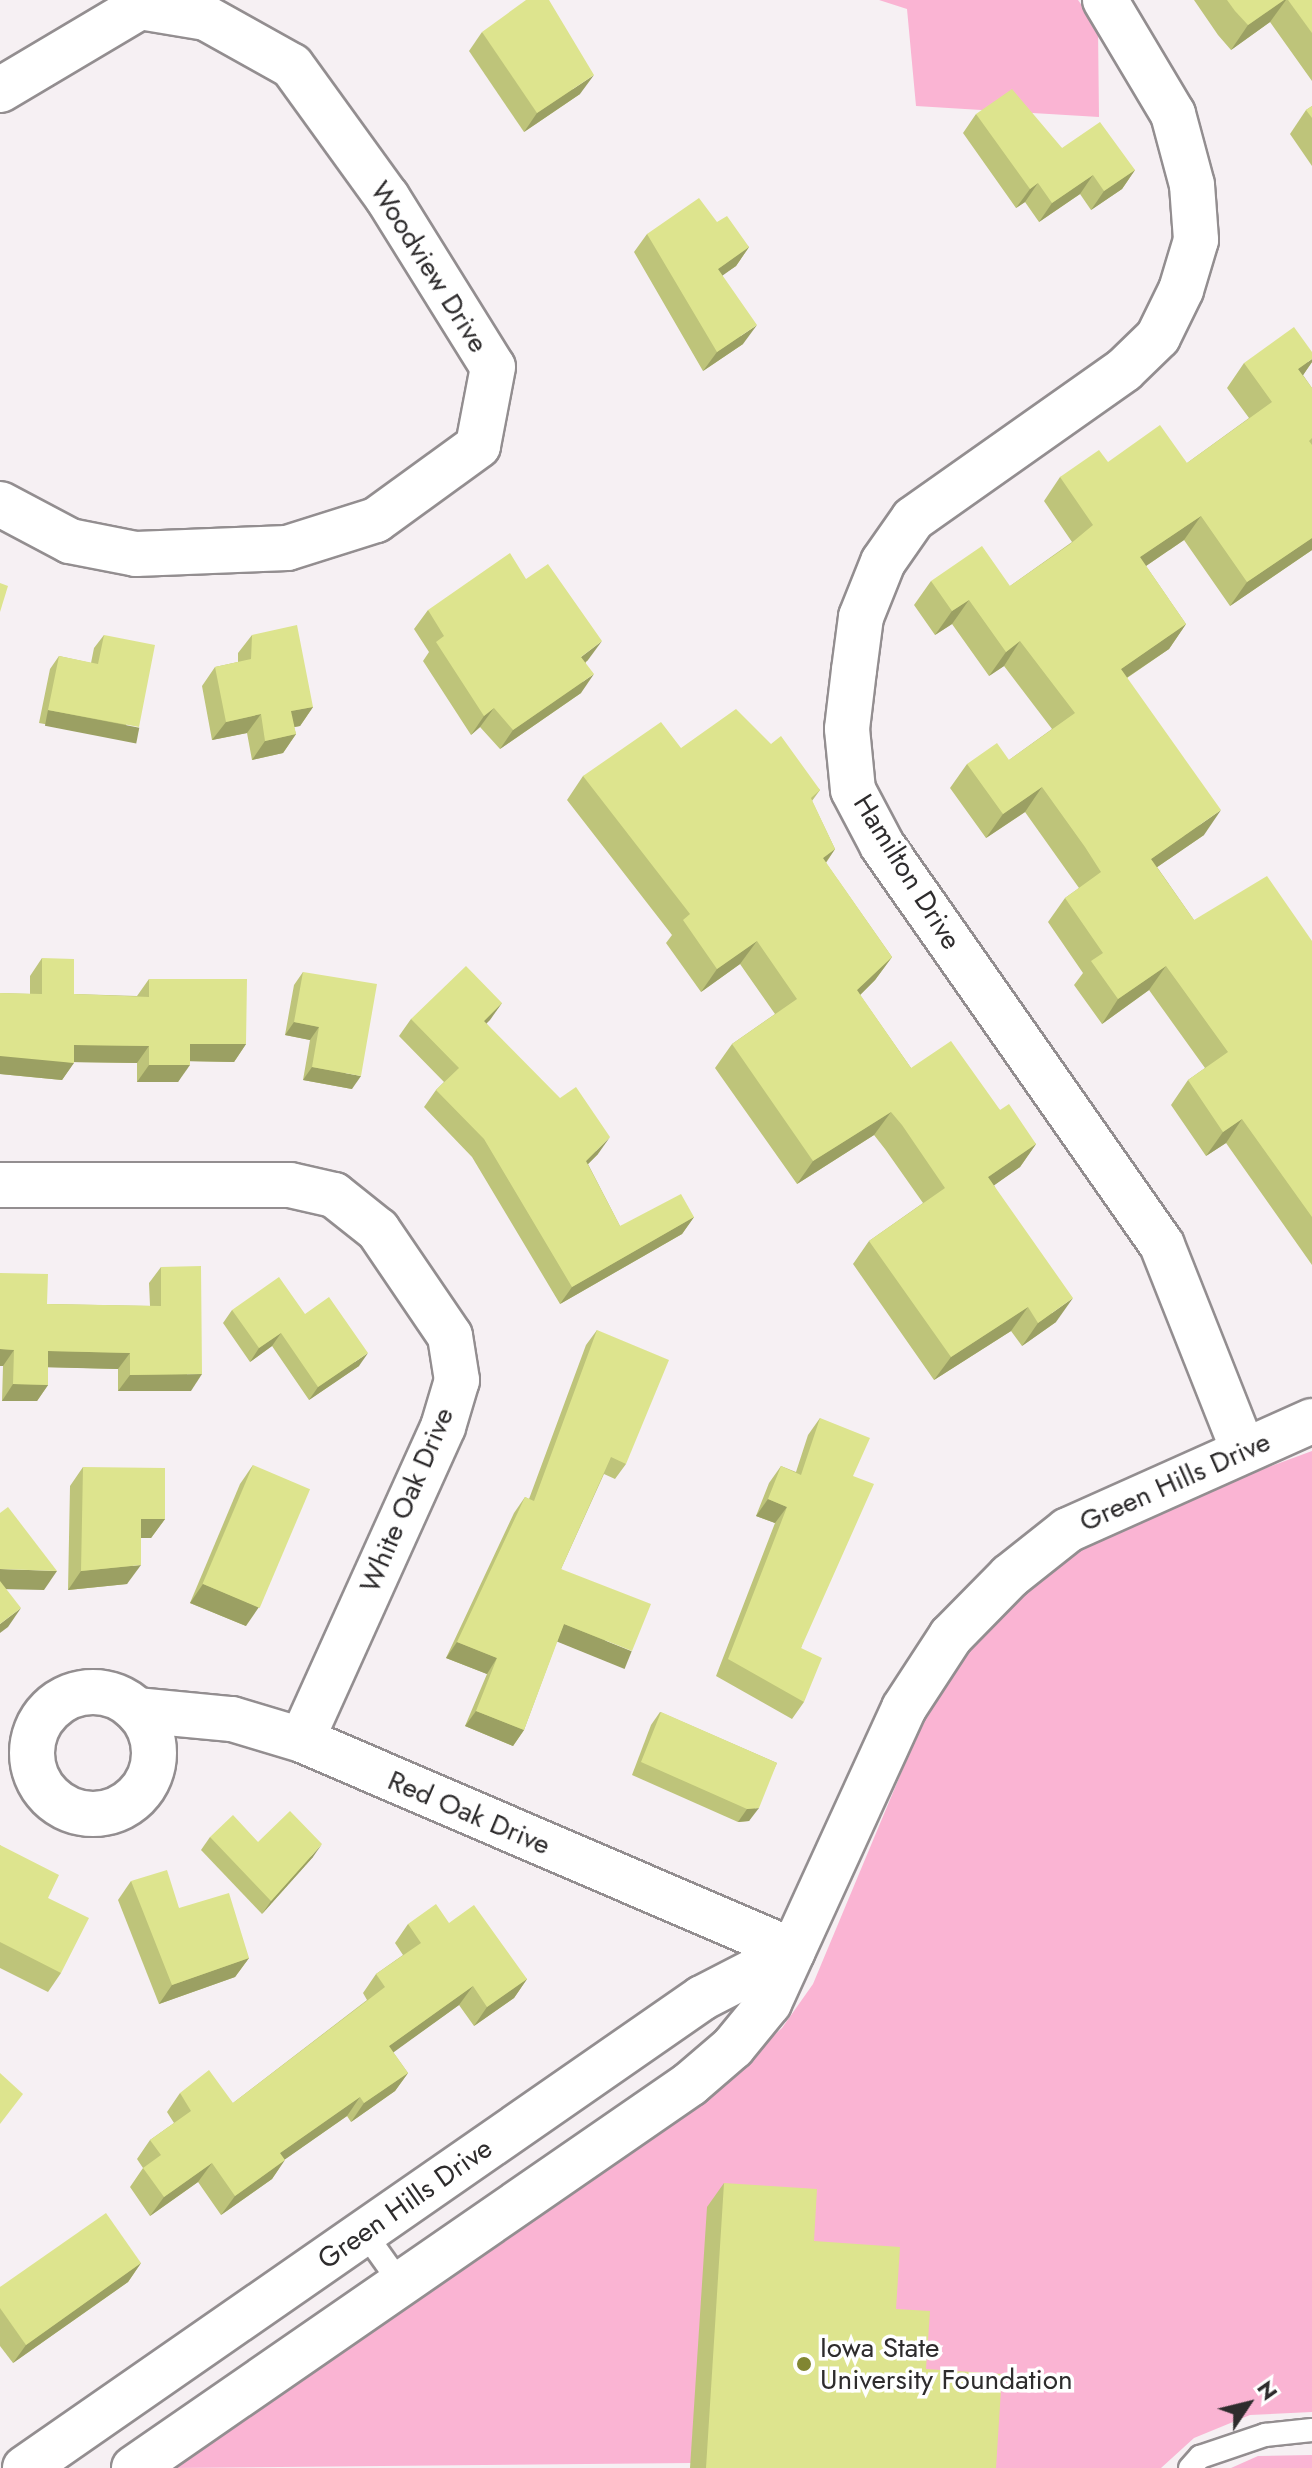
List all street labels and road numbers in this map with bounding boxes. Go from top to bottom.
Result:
street label: Woodview Drive [363,175,495,359]
street label: Hamilton Drive [846,788,968,956]
street label: White Oak Drive [353,1402,461,1598]
street label: Green Hills Drive [1075,1425,1275,1539]
street label: Red Oak Drive [383,1764,555,1862]
street label: Green Hills Drive [311,2131,499,2277]

